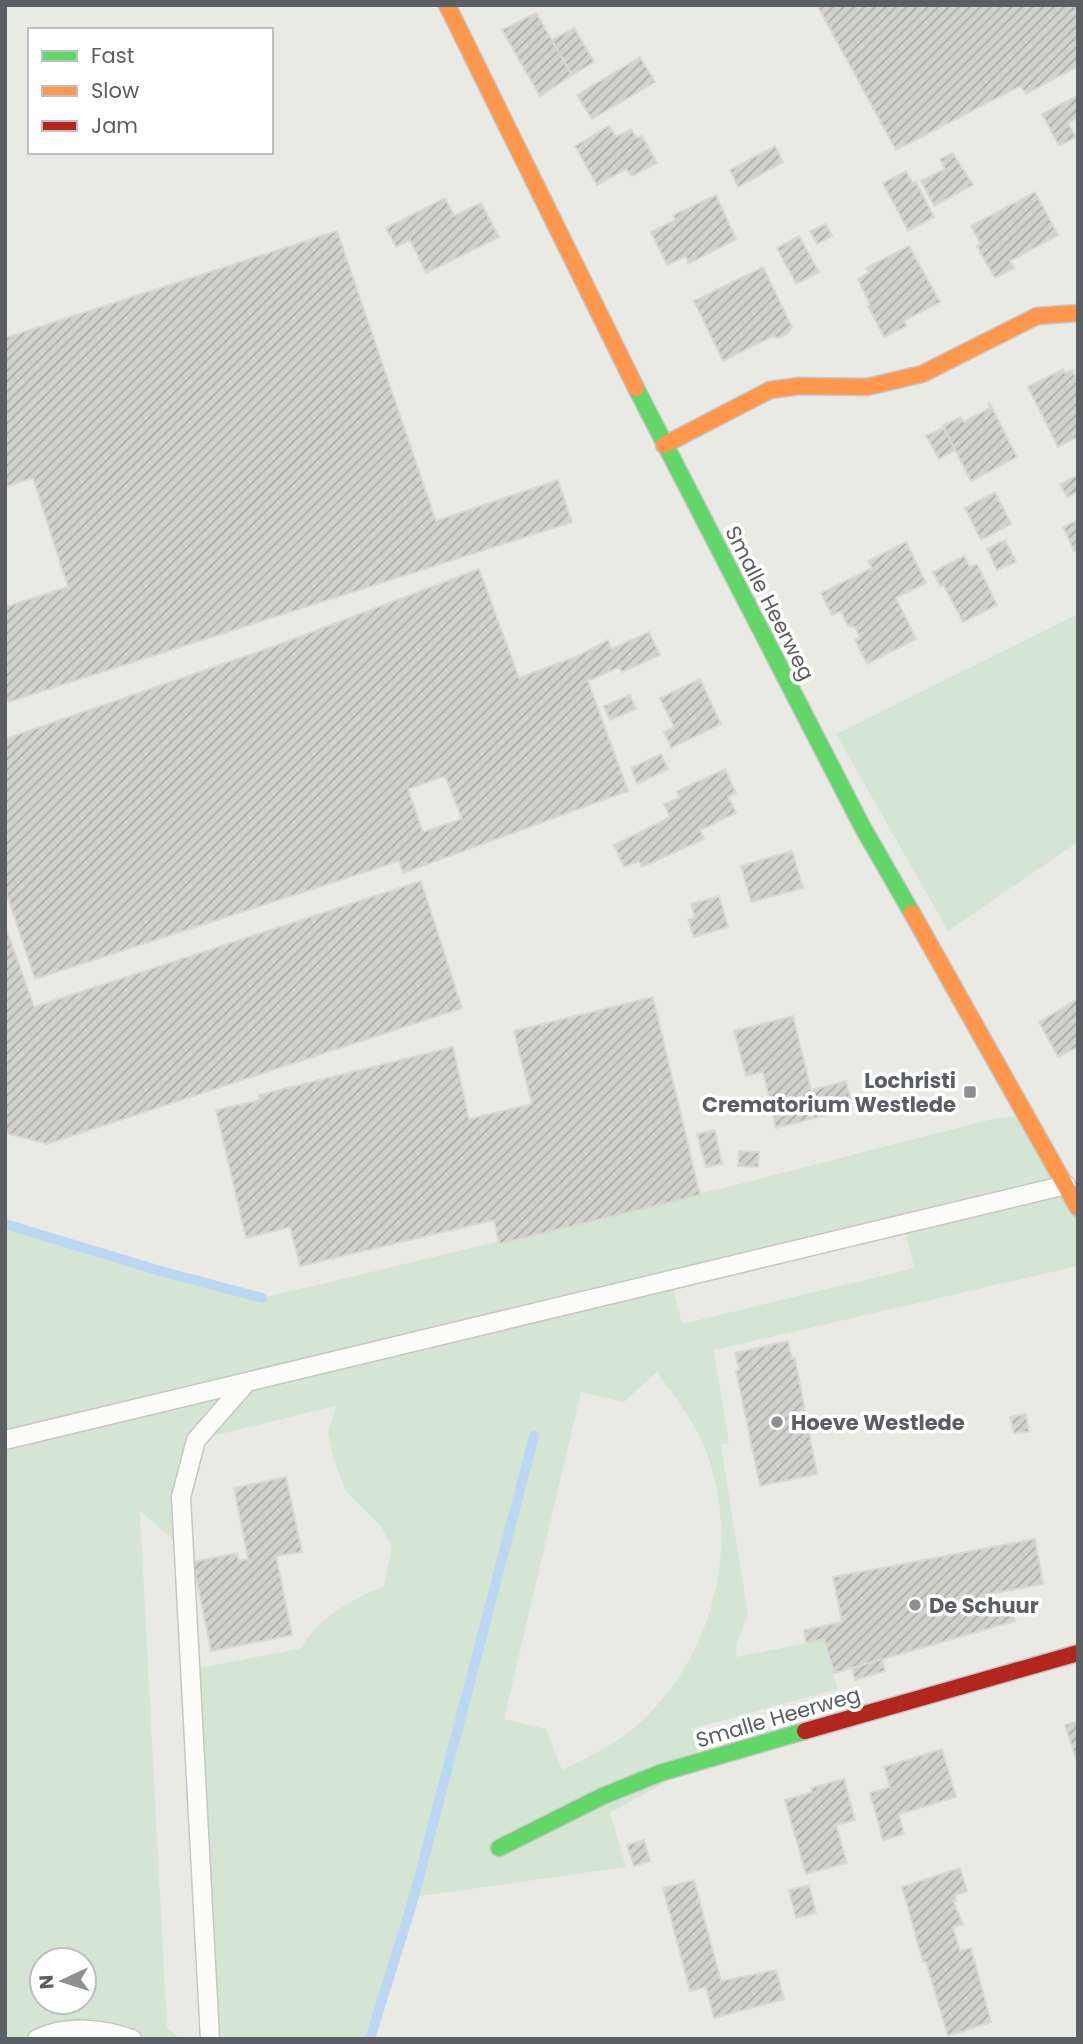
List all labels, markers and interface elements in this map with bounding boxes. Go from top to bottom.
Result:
legend [28,28,273,154]
text: Fast [91,41,134,70]
text: Slow [91,76,139,105]
text: Jam [91,111,138,140]
street label: Smalle Heerweg [719,521,821,685]
place label: Lochristi Crematorium Westlede [702,1066,956,1119]
marker: Lochristi Crematorium Westlede [962,1084,978,1100]
place label: Hoeve Westlede [791,1408,965,1437]
marker: Hoeve Westlede [769,1414,785,1430]
place label: De Schuur [929,1591,1039,1620]
marker: De Schuur [907,1597,923,1613]
street label: Smalle Heerweg [692,1680,864,1754]
north arrow [28,1946,98,2016]
text: N [33,1974,61,1990]

